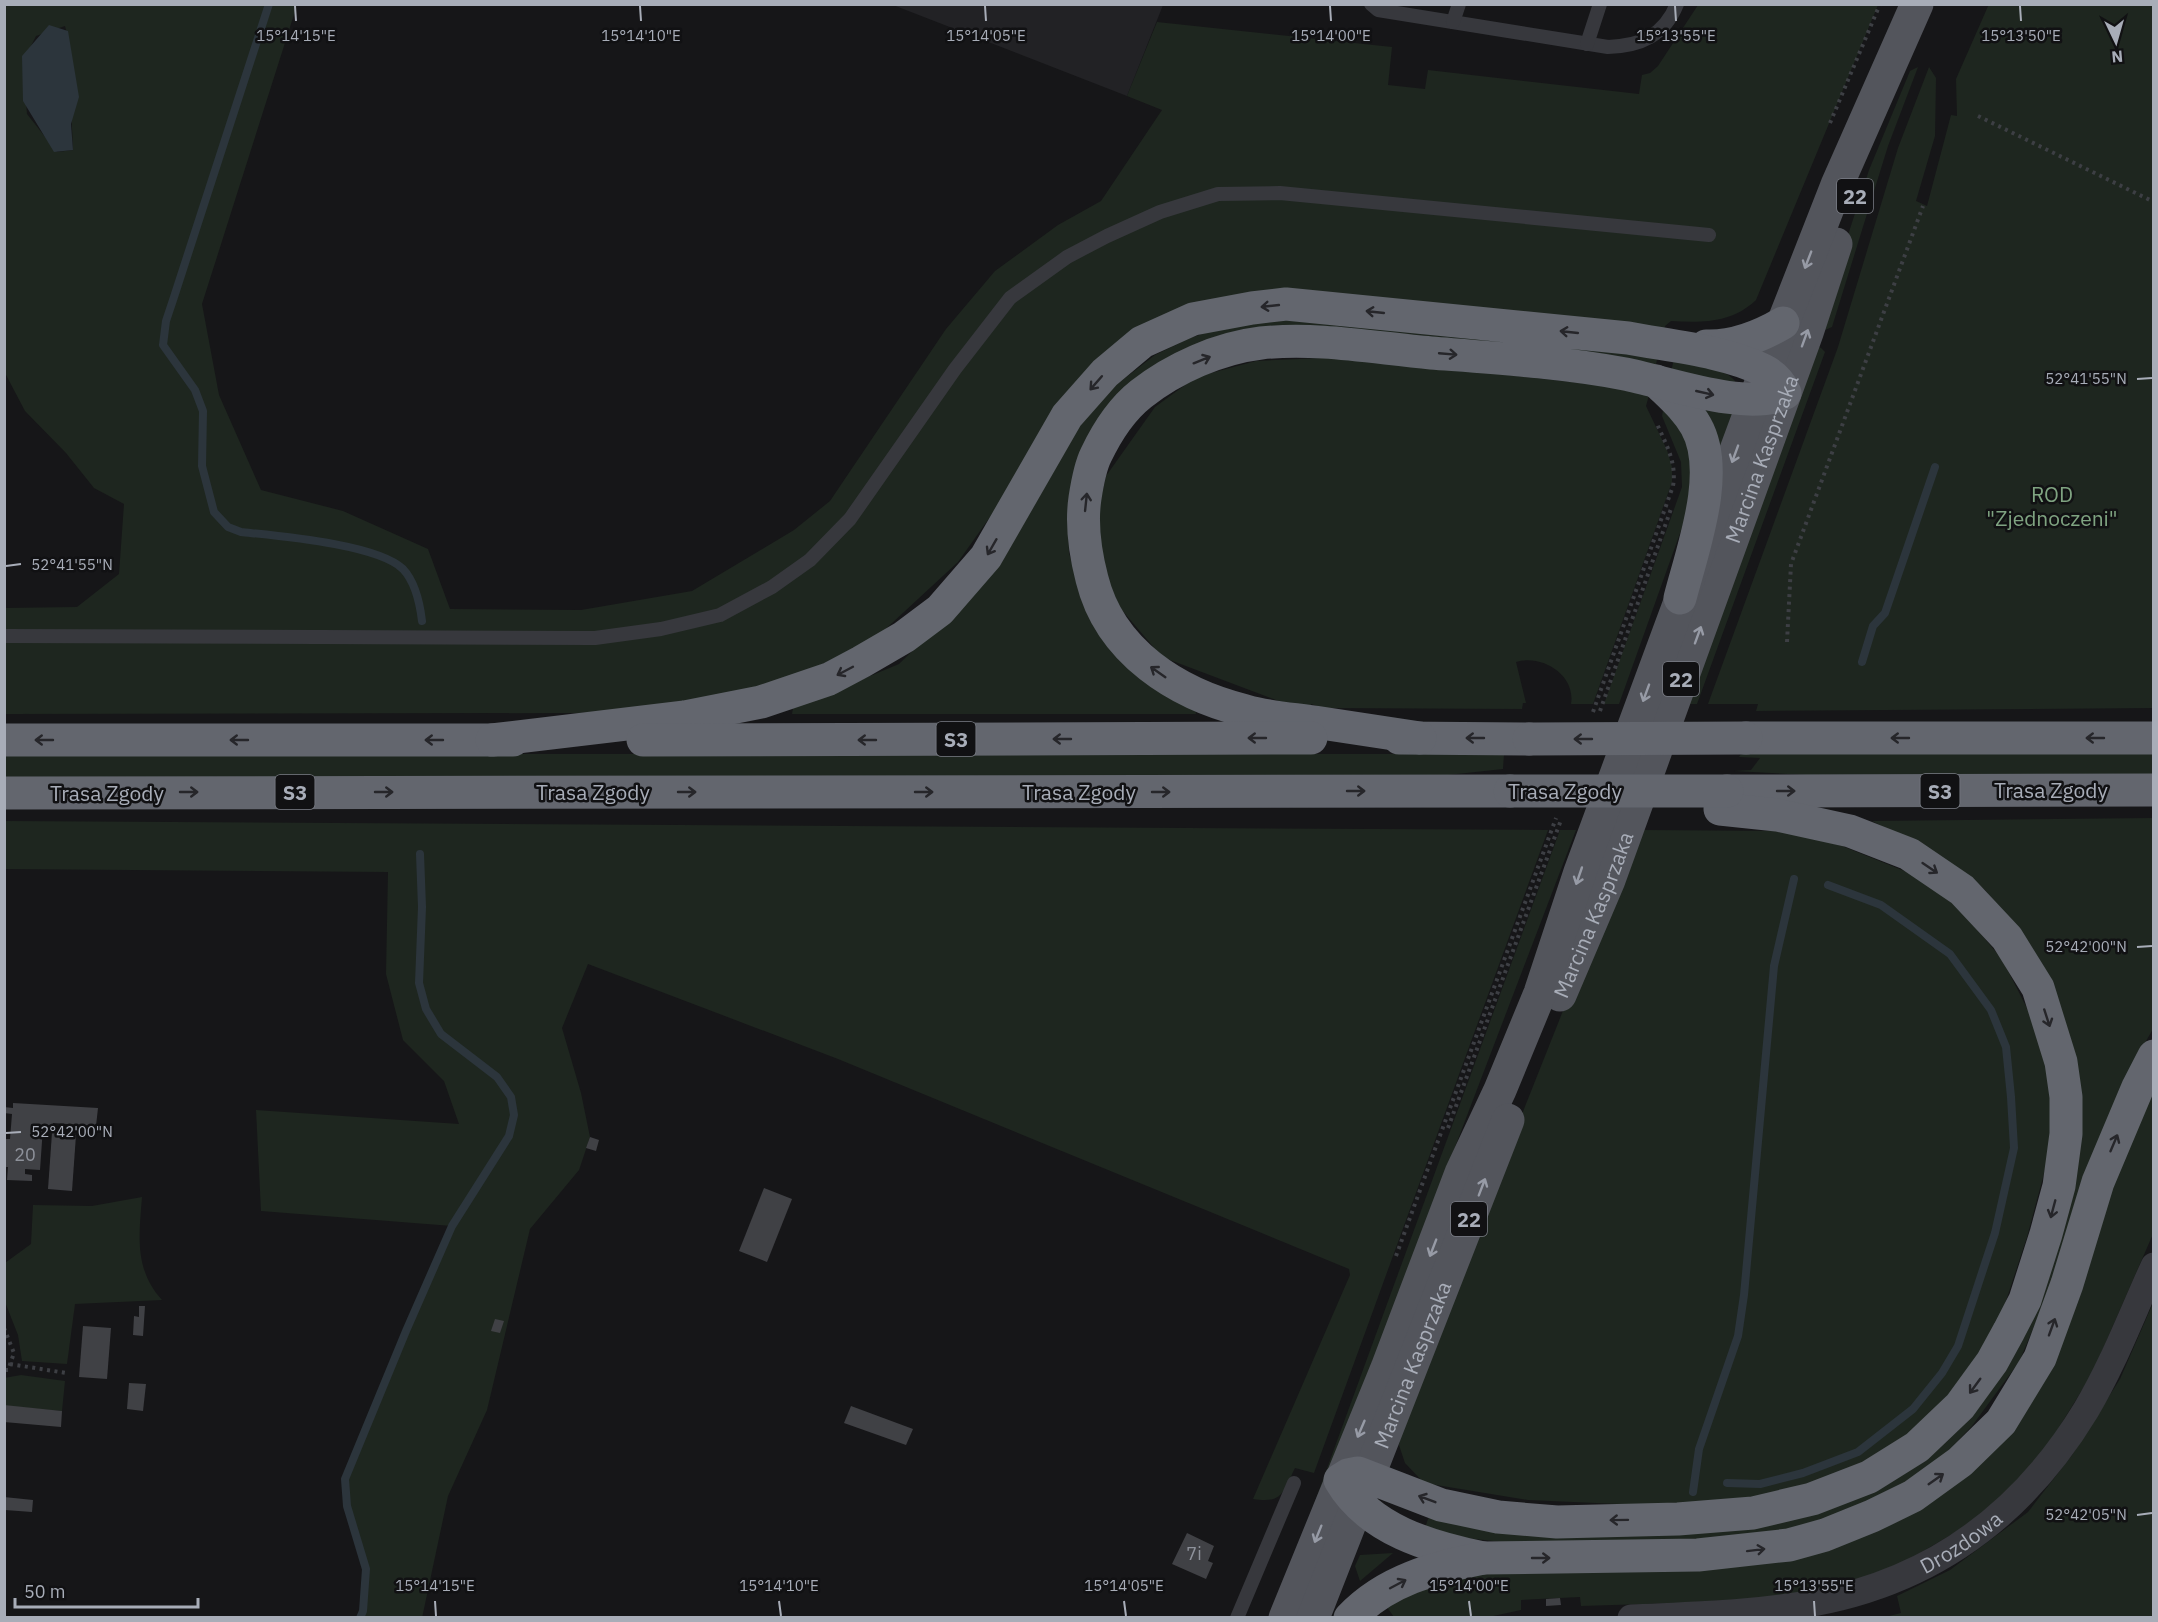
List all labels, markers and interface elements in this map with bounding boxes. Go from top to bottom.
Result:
north arrow [2086,12,2146,72]
text: 15°14'15"E [256,26,336,45]
text: 15°14'10"E [601,26,681,45]
text: 15°14'05"E [946,26,1026,45]
text: 15°14'00"E [1291,26,1371,45]
text: 15°13'55"E [1636,26,1716,45]
text: 15°13'50"E [1981,26,2061,45]
text: N [2111,46,2124,67]
road number: 22 [1837,179,1873,213]
one-way arrow [1802,250,1813,268]
one-way arrow [1260,301,1280,312]
one-way arrow [1366,306,1386,317]
one-way arrow [1560,326,1580,337]
one-way arrow [1801,329,1812,348]
one-way arrow [1437,349,1457,360]
one-way arrow [1192,354,1211,365]
text: 52°41'55"N [2045,369,2127,388]
street label: Marcina Kasprzaka [1718,371,1805,547]
one-way arrow [1089,375,1103,390]
one-way arrow [1695,387,1714,399]
one-way arrow [1729,444,1740,463]
park label: ROD "Zjednoczeni" [1986,480,2118,532]
one-way arrow [1080,493,1091,513]
one-way arrow [985,538,997,555]
text: 52°41'55"N [31,555,113,574]
one-way arrow [1693,626,1704,644]
road number: 22 [1663,662,1699,696]
one-way arrow [837,665,854,677]
one-way arrow [1150,666,1167,678]
one-way arrow [1639,683,1650,701]
road number: S3 [936,722,976,756]
one-way arrow [1247,732,1267,744]
one-way arrow [1465,732,1485,744]
one-way arrow [1891,732,1911,744]
one-way arrow [2086,732,2106,744]
one-way arrow [1052,733,1072,745]
one-way arrow [1573,733,1593,745]
one-way arrow [34,734,54,746]
one-way arrow [229,734,249,746]
one-way arrow [424,734,444,746]
one-way arrow [857,734,877,746]
road number: S3 [1920,774,1960,808]
road number: S3 [276,775,314,809]
street label: Trasa Zgody [1994,776,2108,804]
street label: Trasa Zgody [1508,777,1622,805]
street label: Trasa Zgody [536,778,650,806]
street label: Trasa Zgody [1022,778,1136,806]
street label: Trasa Zgody [50,779,164,807]
one-way arrow [1345,785,1365,797]
one-way arrow [1775,785,1795,797]
one-way arrow [178,786,198,798]
one-way arrow [373,786,393,798]
one-way arrow [676,786,696,798]
one-way arrow [913,786,933,798]
one-way arrow [1150,786,1170,798]
street label: Marcina Kasprzaka [1546,828,1639,1002]
one-way arrow [1921,862,1937,874]
one-way arrow [1572,866,1583,885]
text: 52°42'00"N [2045,937,2127,956]
one-way arrow [2042,1008,2053,1027]
text: 52°42'00"N [31,1122,113,1141]
one-way arrow [2109,1134,2120,1152]
house number: 20 [14,1143,36,1166]
one-way arrow [1477,1178,1488,1197]
one-way arrow [2046,1199,2058,1218]
road number: 22 [1451,1202,1487,1236]
one-way arrow [1426,1238,1437,1257]
street label: Marcina Kasprzaka [1367,1277,1458,1452]
one-way arrow [2047,1318,2058,1337]
one-way arrow [1968,1378,1981,1394]
one-way arrow [1355,1419,1366,1438]
one-way arrow [1927,1473,1943,1485]
one-way arrow [1418,1493,1437,1504]
street label: Drozdowa [1915,1504,2008,1580]
text: 52°42'05"N [2045,1505,2127,1524]
one-way arrow [1610,1515,1630,1526]
one-way arrow [1312,1525,1323,1543]
house number: 7i [1186,1542,1202,1565]
one-way arrow [1746,1544,1766,1555]
one-way arrow [1531,1552,1551,1564]
scale bar [15,1571,198,1609]
text: 15°14'15"E [395,1576,475,1595]
text: 15°14'10"E [739,1576,819,1595]
text: 15°14'05"E [1084,1576,1164,1595]
text: 15°14'00"E [1429,1576,1509,1595]
text: 15°13'55"E [1774,1576,1854,1595]
one-way arrow [1388,1578,1406,1589]
text: 50 m [24,1580,66,1603]

